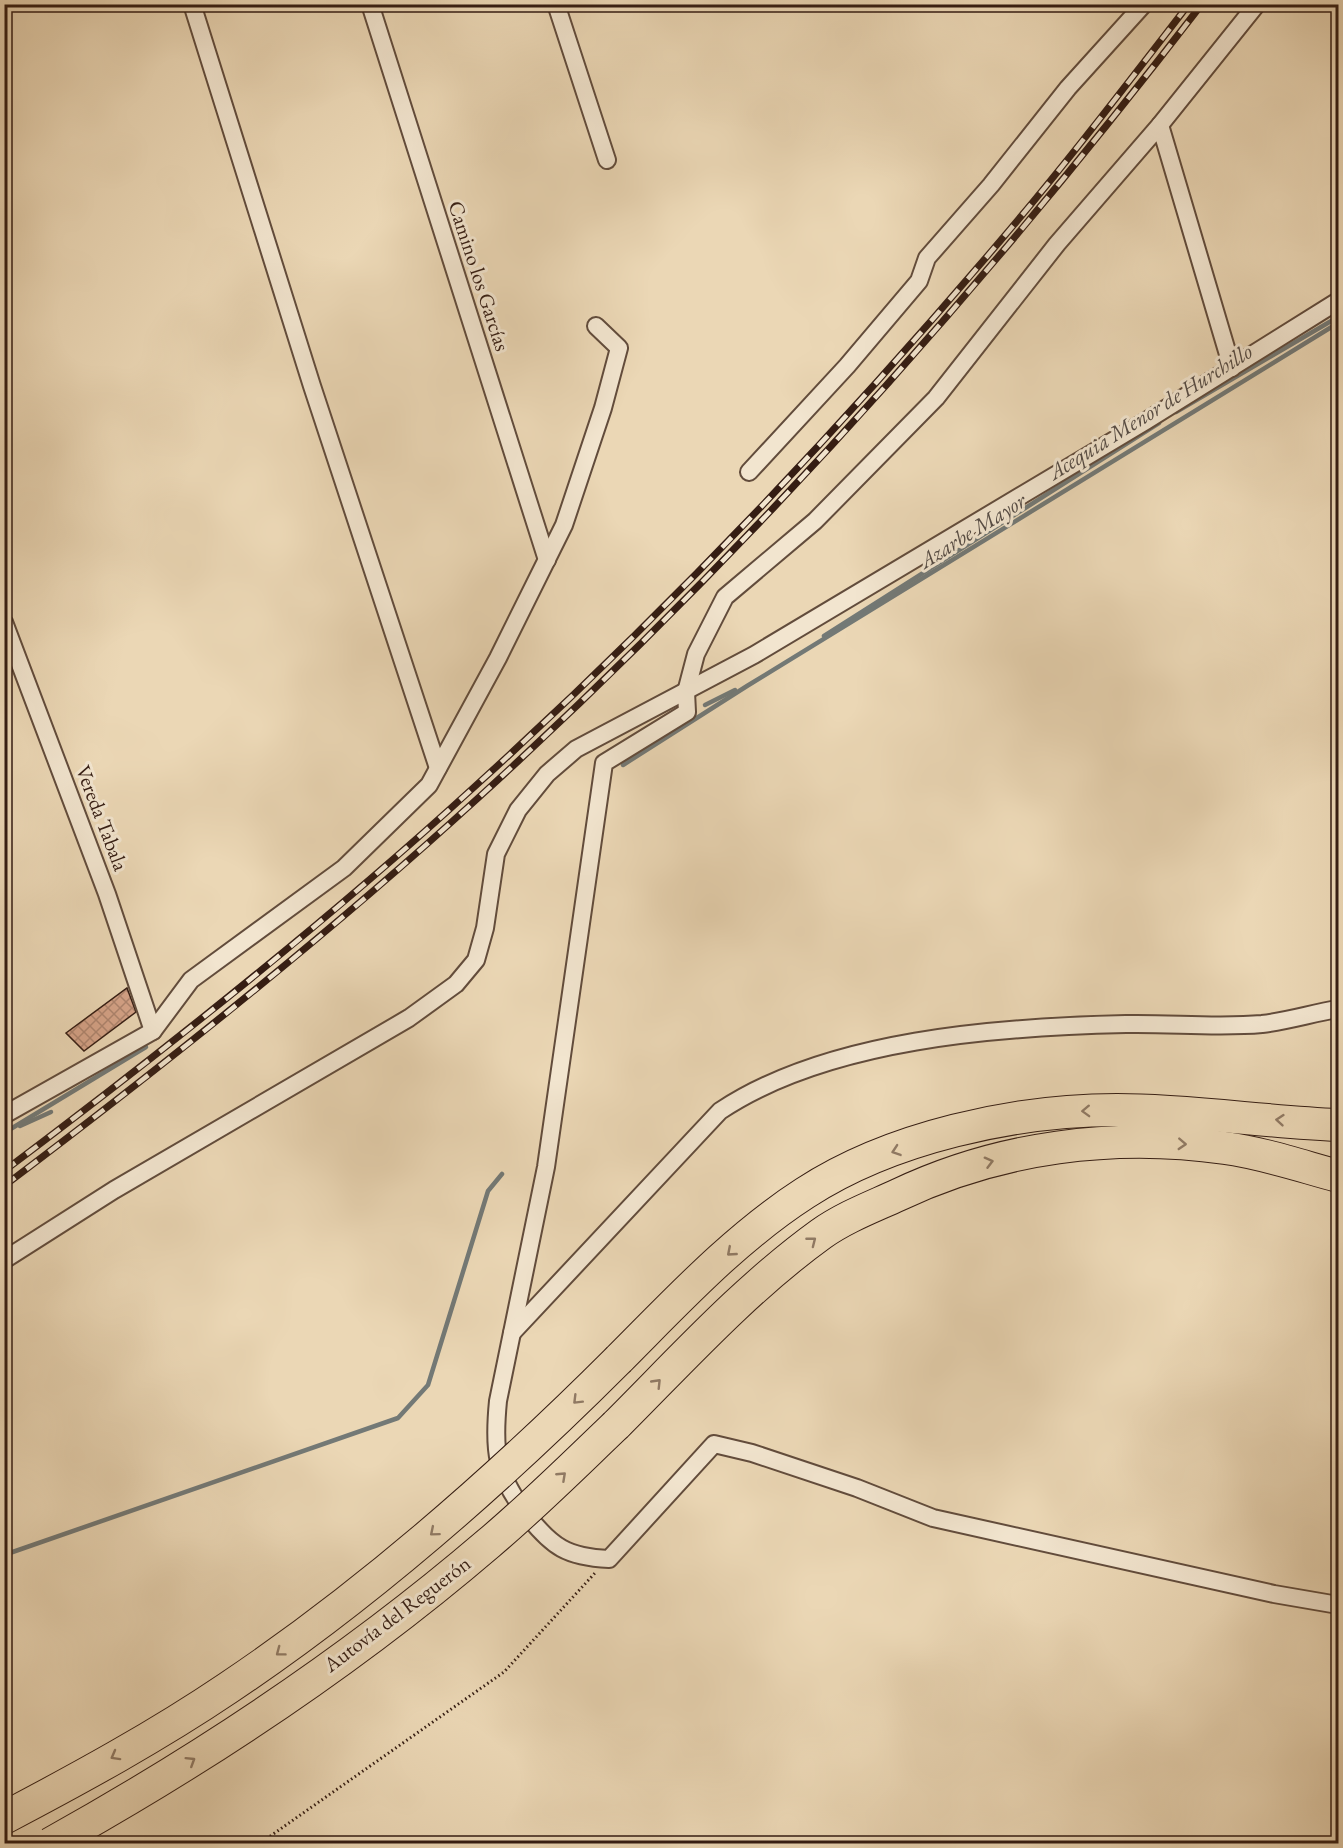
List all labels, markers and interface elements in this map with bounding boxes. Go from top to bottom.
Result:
street label: Camino los Garcías [442,197,517,355]
water label: Acequia Menor de Hurchillo [1041,337,1258,487]
water label: Azarbe Mayor [912,485,1033,576]
street label: Vereda Tabala [70,761,135,875]
one-way arrow [1081,1105,1090,1117]
one-way arrow [1276,1114,1285,1127]
one-way arrow [1177,1137,1186,1150]
one-way arrow [891,1143,901,1156]
one-way arrow [983,1157,994,1169]
one-way arrow [805,1238,816,1249]
one-way arrow [726,1244,737,1255]
one-way arrow [650,1380,661,1391]
one-way arrow [574,1393,585,1404]
one-way arrow [555,1472,566,1483]
one-way arrow [430,1525,441,1536]
street label: Autovía del Reguerón [317,1549,476,1678]
one-way arrow [275,1645,286,1656]
one-way arrow [111,1749,121,1760]
one-way arrow [185,1756,195,1768]

